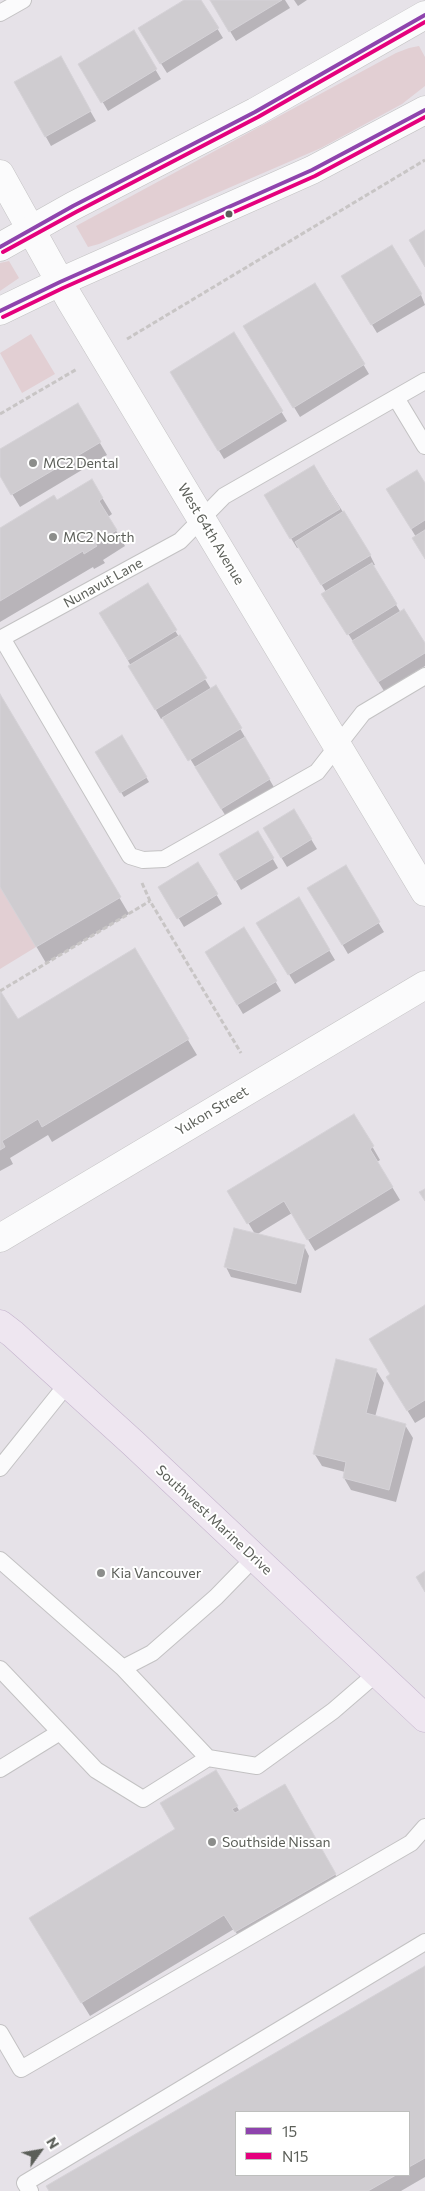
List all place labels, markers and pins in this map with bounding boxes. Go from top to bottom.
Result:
unlabelled marker [224,209,234,219]
place label: MC2 Dental [43,455,119,471]
marker: MC2 Dental [27,457,39,469]
place label: MC2 North [63,529,134,545]
marker: MC2 North [47,531,59,543]
place label: Kia Vancouver [111,1565,201,1581]
marker: Kia Vancouver [95,1567,107,1579]
place label: Southside Nissan [222,1834,330,1850]
marker: Southside Nissan [206,1836,218,1848]

